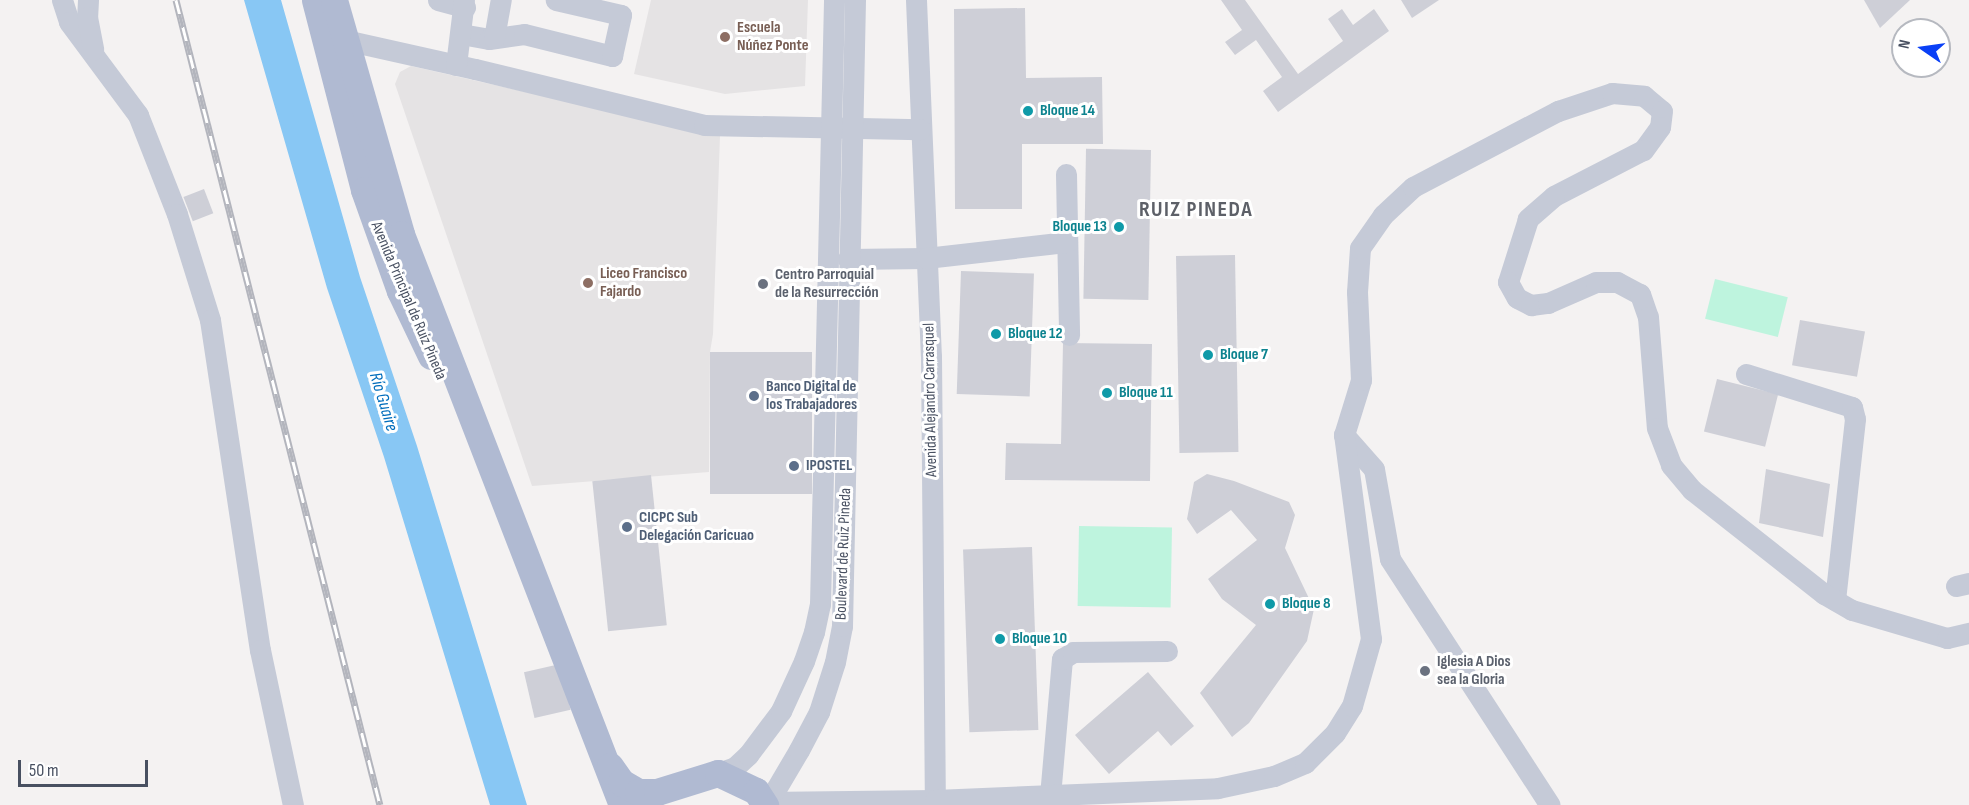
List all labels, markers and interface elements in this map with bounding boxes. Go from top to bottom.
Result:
place label: Escuela Núñez Ponte [737,18,809,56]
north arrow [1891,18,1951,78]
marker: Escuela Núñez Ponte [718,30,732,44]
text: N [1895,38,1915,51]
place label: Bloque 14 [1040,101,1095,121]
marker: Bloque 14 [1021,104,1035,118]
district label: RUIZ PINEDA [1139,197,1253,223]
place label: Bloque 13 [1052,217,1107,237]
street label: Avenida Principal de Ruiz Pineda [366,219,450,383]
marker: Bloque 13 [1112,220,1126,234]
place label: Liceo Francisco Fajardo [600,264,687,302]
place label: Centro Parroquial de la Resurrección [775,265,879,303]
marker: Liceo Francisco Fajardo [581,276,595,290]
marker: Centro Parroquial de la Resurrección [756,277,770,291]
street label: Avenida Alejandro Carrasquel [920,323,942,477]
place label: Bloque 12 [1008,324,1063,344]
marker: Bloque 12 [989,327,1003,341]
place label: Bloque 7 [1220,345,1268,365]
marker: Bloque 7 [1201,348,1215,362]
water label: Río Guaire [364,370,402,434]
place label: Banco Digital de los Trabajadores [766,377,857,415]
place label: Bloque 11 [1119,383,1173,403]
marker: Bloque 11 [1100,386,1114,400]
marker: Banco Digital de los Trabajadores [747,389,761,403]
place label: IPOSTEL [806,456,852,476]
marker: IPOSTEL [787,459,801,473]
street label: Boulevard de Ruiz Pineda [832,488,856,620]
place label: CICPC Sub Delegación Caricuao [639,508,754,546]
marker: CICPC Sub Delegación Caricuao [620,520,634,534]
place label: Bloque 8 [1282,594,1331,614]
marker: Bloque 8 [1263,597,1277,611]
place label: Bloque 10 [1012,629,1067,649]
marker: Bloque 10 [993,632,1007,646]
place label: Iglesia A Dios sea la Gloria [1437,652,1511,690]
marker: Iglesia A Dios sea la Gloria [1418,664,1432,678]
scale bar [21,748,152,786]
text: 50 m [29,760,59,781]

